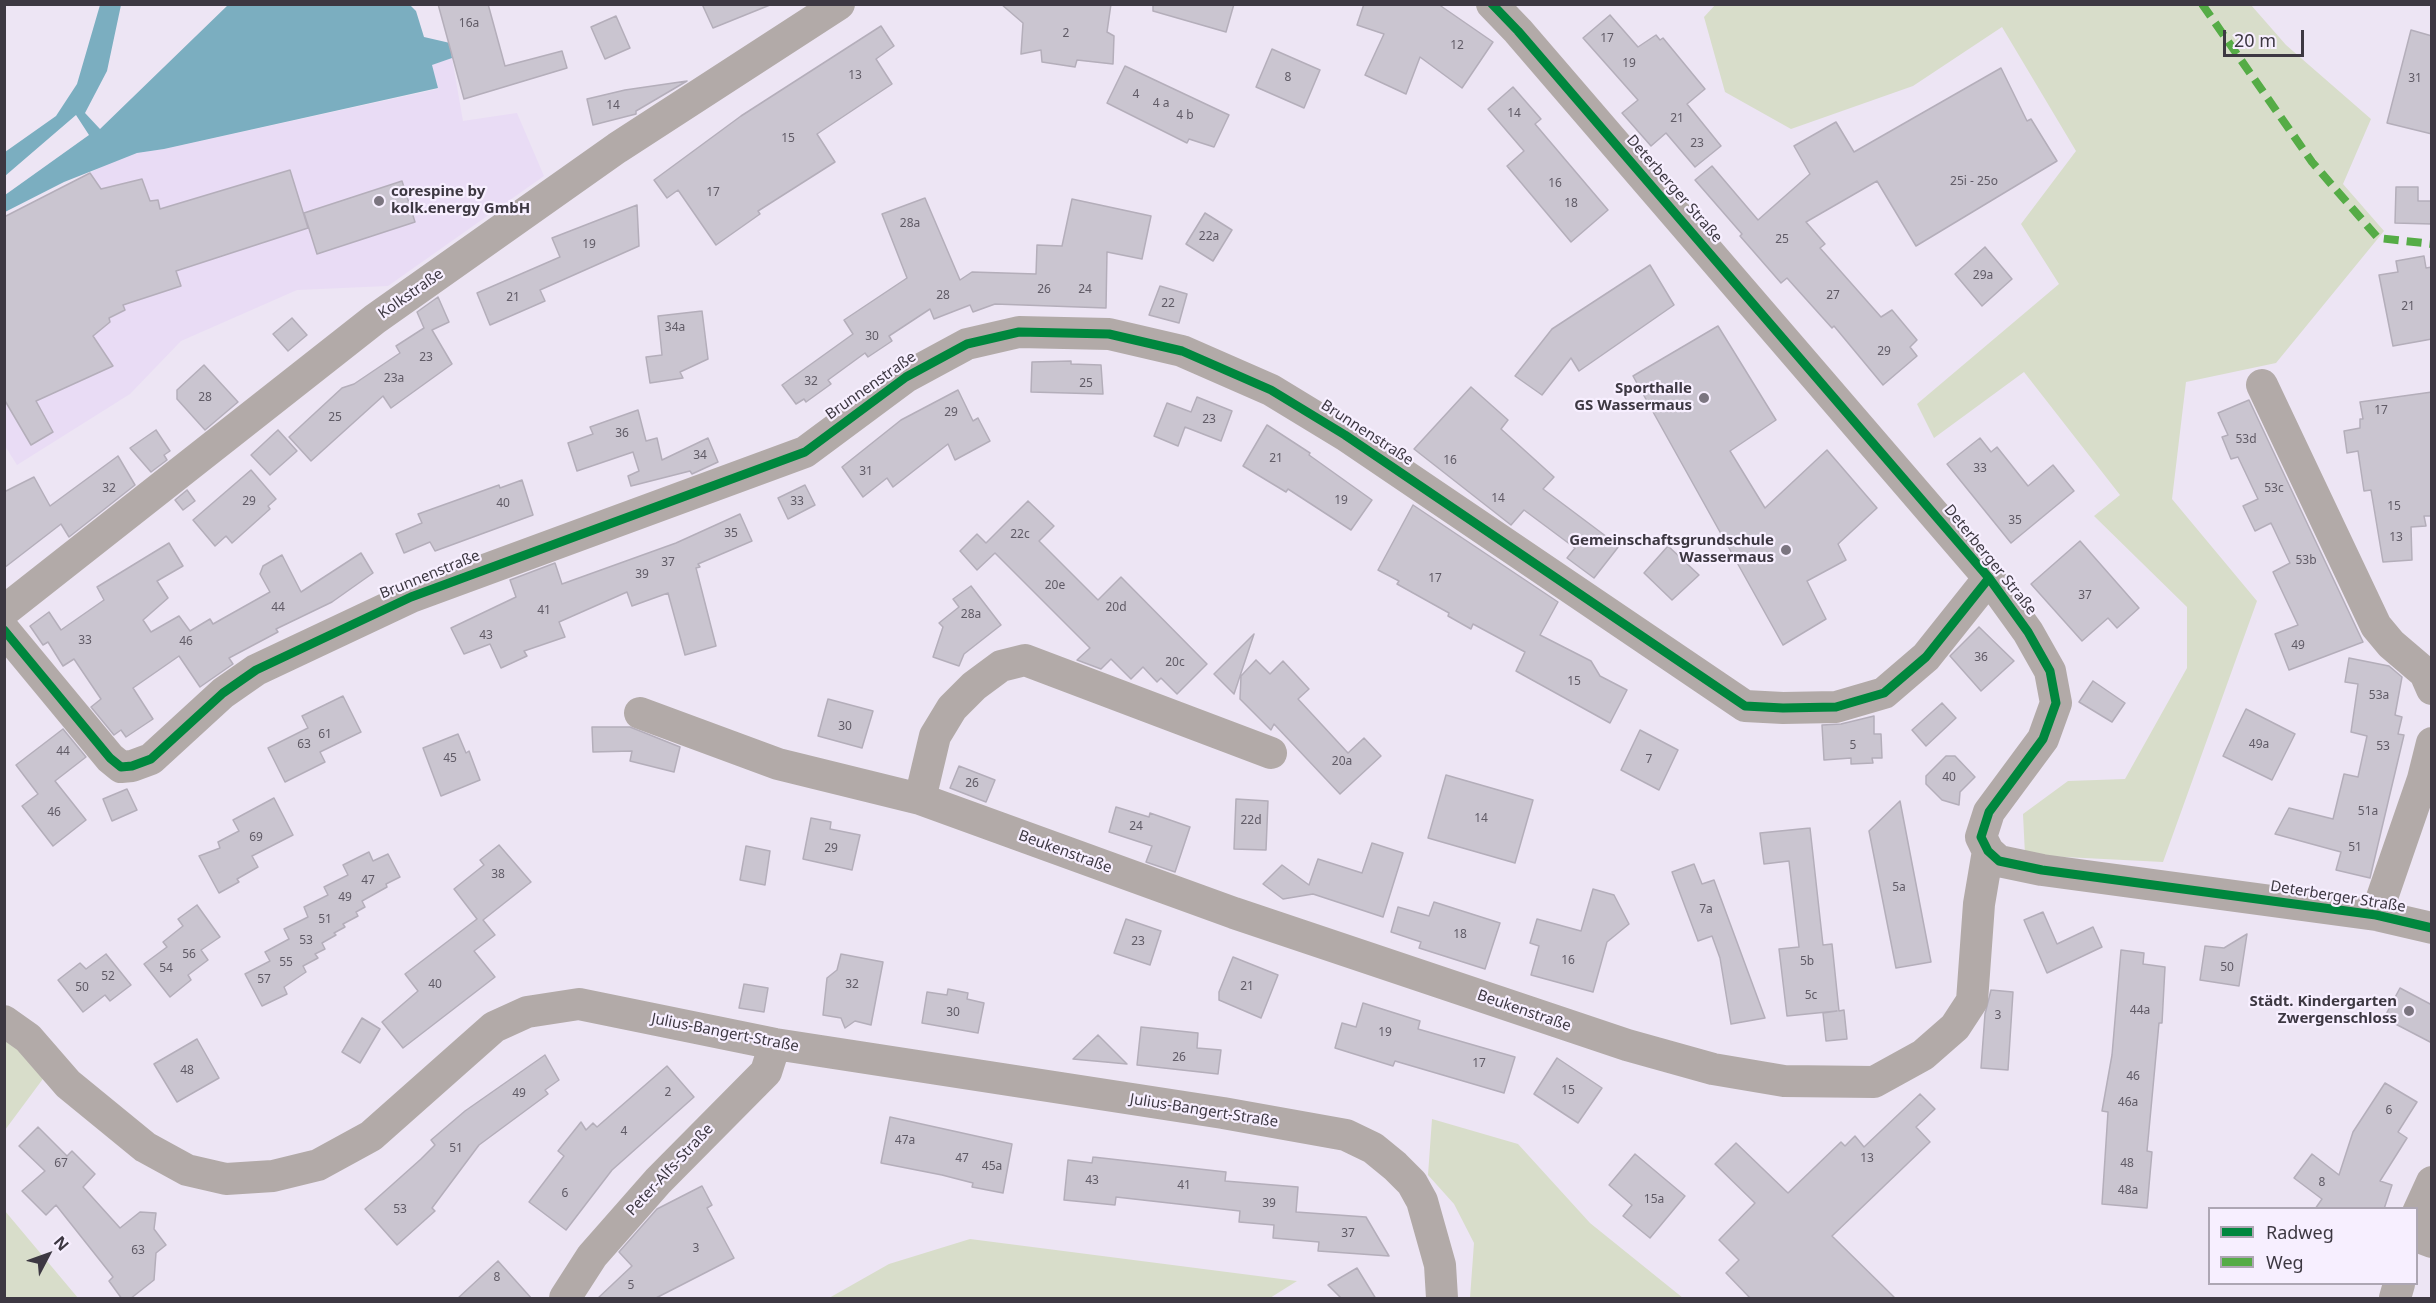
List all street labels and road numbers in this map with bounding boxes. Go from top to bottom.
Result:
street label: Deterberger Straße [1622,131,1726,247]
street label: Kolkstraße [375,265,447,323]
street label: Brunnenstraße [822,348,920,424]
street label: Brunnenstraße [1318,396,1416,470]
street label: Deterberger Straße [1940,501,2040,619]
street label: Brunnenstraße [377,547,483,603]
street label: Beukenstraße [1016,827,1114,877]
street label: Deterberger Straße [2269,877,2407,917]
street label: Beukenstraße [1475,987,1573,1035]
street label: Julius-Bangert-Straße [650,1010,800,1056]
street label: Julius-Bangert-Straße [1129,1090,1279,1132]
street label: Peter-Alfs-Straße [623,1120,717,1220]

